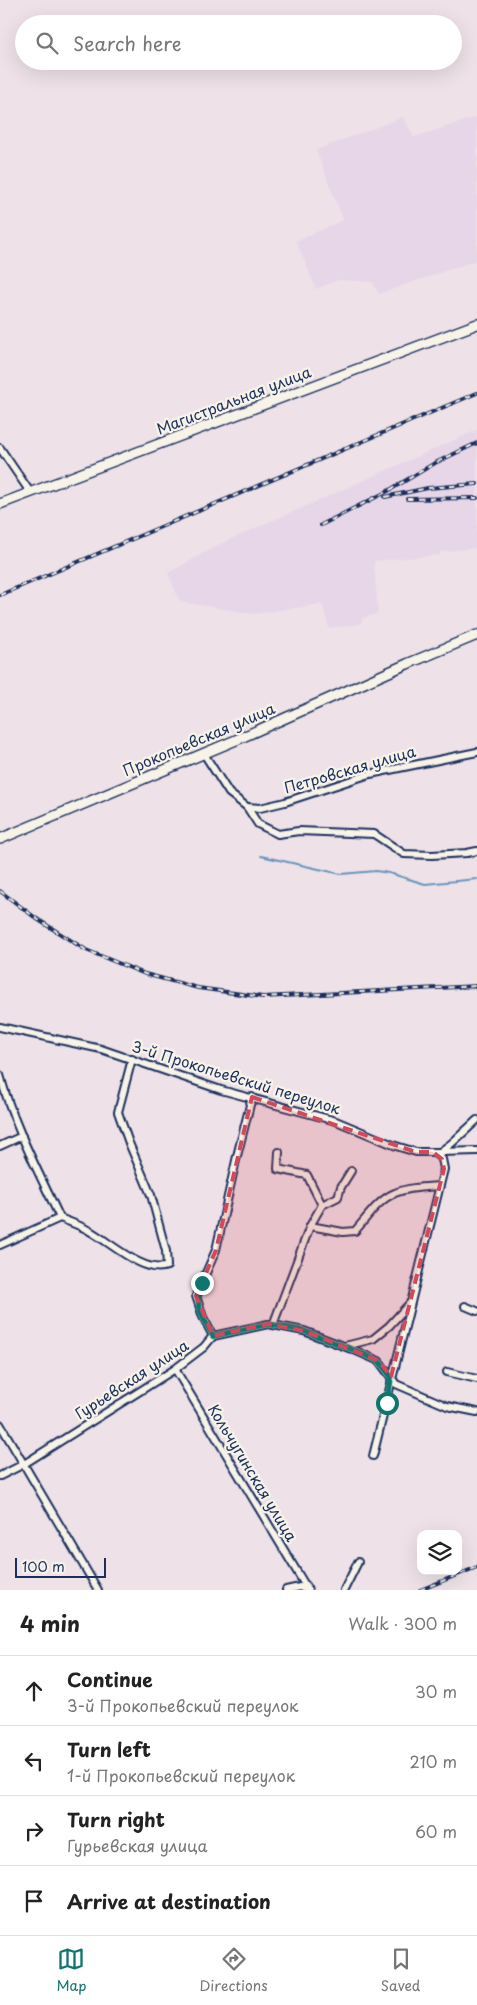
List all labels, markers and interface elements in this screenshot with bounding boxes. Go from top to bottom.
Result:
search box [15,15,462,70]
icon: search [33,29,61,57]
text: Search here [73,29,182,57]
street label: Магистральная улица [153,359,315,440]
street label: Прокопьевская улица [119,696,279,781]
street label: Петровская улица [281,739,419,798]
street label: 3-й Прокопьевский переулок [129,1034,344,1119]
route end [191,1272,214,1295]
street label: Гурьевская улица [70,1333,193,1424]
route start [376,1392,399,1415]
street label: Кольчугинская улица [203,1399,304,1546]
map controls [417,1530,462,1575]
button: layers [417,1530,462,1575]
scale bar [15,1555,106,1578]
text: 100 m [22,1556,65,1577]
text: 4 min [20,1607,80,1639]
text: Walk · 300 m [348,1611,457,1635]
text: Continue [67,1665,153,1693]
icon: ahead [20,1677,48,1705]
text: 30 m [415,1679,457,1703]
text: 3-й Прокопьевский переулок [67,1693,299,1717]
text: Turn left [67,1735,151,1763]
icon: left [20,1747,48,1775]
text: 210 m [409,1749,457,1773]
text: 1-й Прокопьевский переулок [67,1763,295,1787]
text: Turn right [67,1805,165,1833]
icon: right [20,1817,48,1845]
text: 60 m [415,1819,457,1843]
text: Гурьевская улица [67,1833,208,1857]
icon: arrive [20,1887,48,1915]
text: Arrive at destination [67,1887,271,1915]
tab: Map [57,1945,86,1996]
tab: Directions [200,1945,268,1996]
tab: Saved [381,1945,420,1996]

